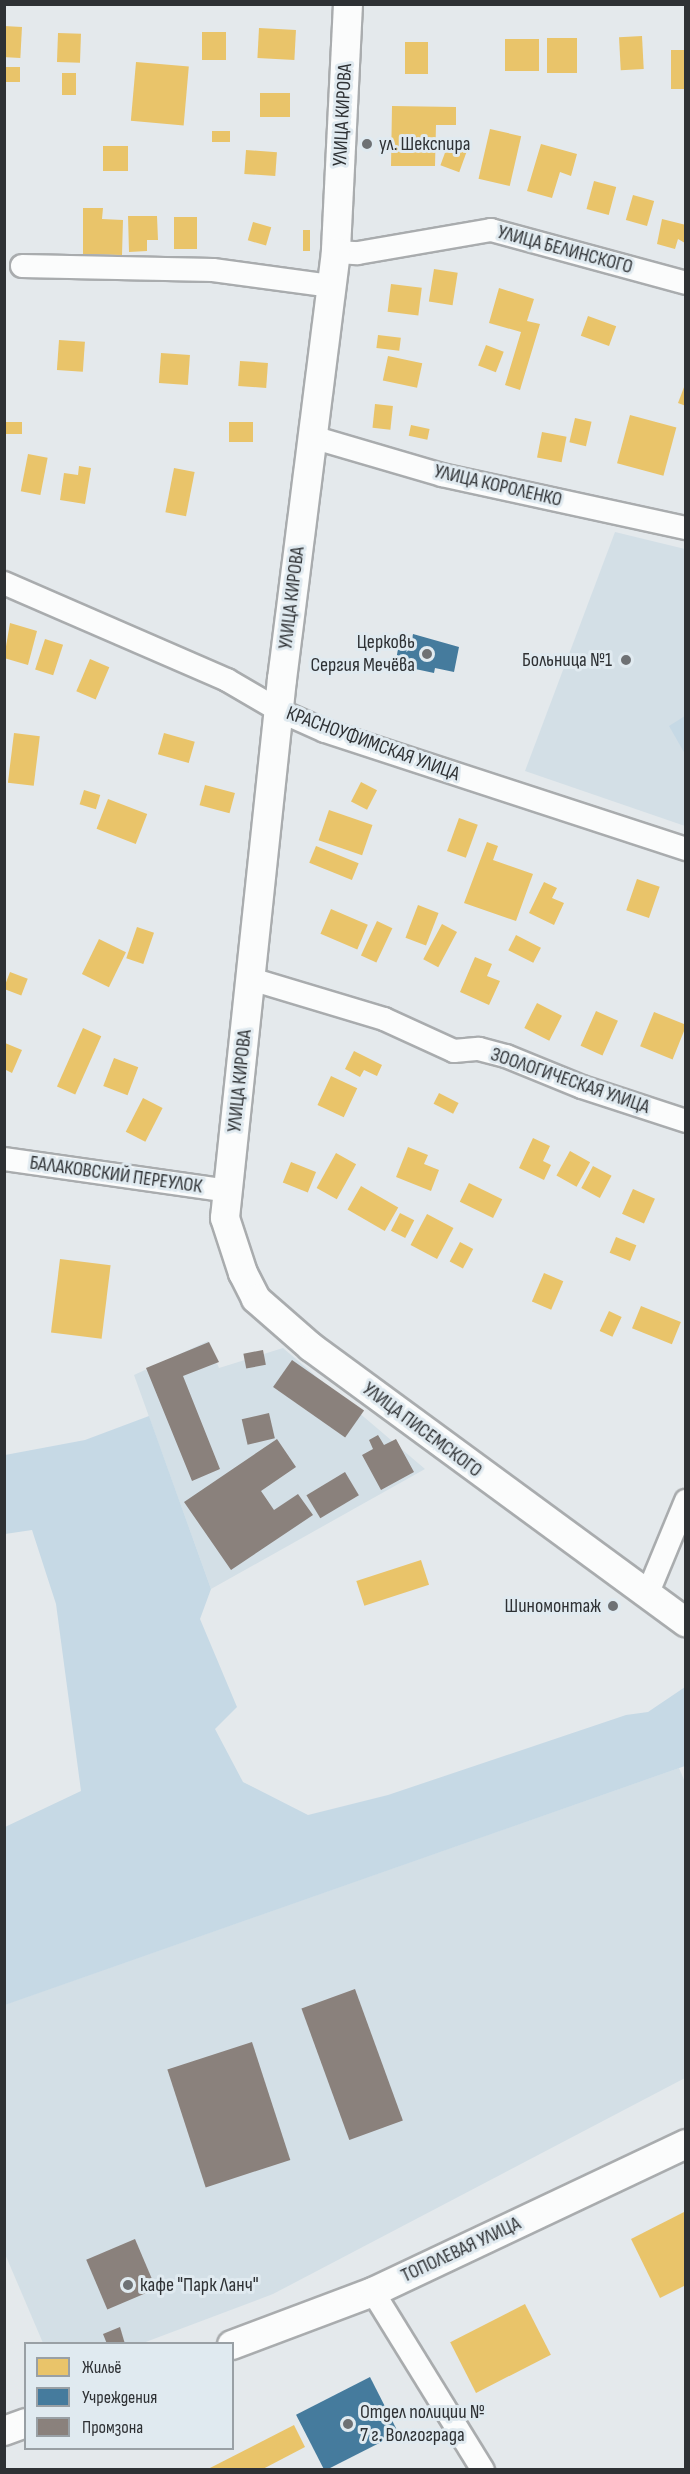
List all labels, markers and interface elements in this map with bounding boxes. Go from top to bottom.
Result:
street label: УЛИЦА КИРОВА [328,63,358,167]
place label: ул. Шекспира [379,132,470,156]
marker: ул. Шекспира [360,137,374,151]
street label: УЛИЦА БЕЛИНСКОГО [495,220,635,280]
street label: УЛИЦА КОРОЛЕНКО [432,460,564,512]
street label: УЛИЦА КИРОВА [274,545,310,651]
place label: Церковь Сергия Мечёва [310,630,415,677]
marker: Церковь Сергия Мечёва [420,647,434,661]
place label: Больница №1 [522,648,612,672]
marker: Больница №1 [617,651,635,669]
street label: КРАСНОУФИМСКАЯ УЛИЦА [283,702,463,786]
street label: УЛИЦА КИРОВА [223,1028,257,1134]
street label: ЗООЛОГИЧЕСКАЯ УЛИЦА [487,1043,653,1119]
street label: БАЛАКОВСКИЙ ПЕРЕУЛОК [28,1151,204,1199]
street label: УЛИЦА ПИСЕМСКОГО [358,1377,486,1483]
place label: Шиномонтаж [505,1594,601,1618]
marker: Шиномонтаж [606,1599,620,1613]
street label: ТОПОЛЕВАЯ УЛИЦА [397,2212,525,2288]
place label: кафе "Парк Ланч" [140,2273,259,2297]
marker: кафе "Парк Ланч" [121,2278,135,2292]
legend [24,2342,234,2450]
text: Жильё [82,2357,122,2378]
text: Учреждения [82,2387,157,2408]
place label: Отдел полиции № 7 г. Волгограда [360,2400,485,2447]
text: Промзона [82,2417,143,2438]
marker: Отдел полиции № 7 г. Волгограда [341,2417,355,2431]

